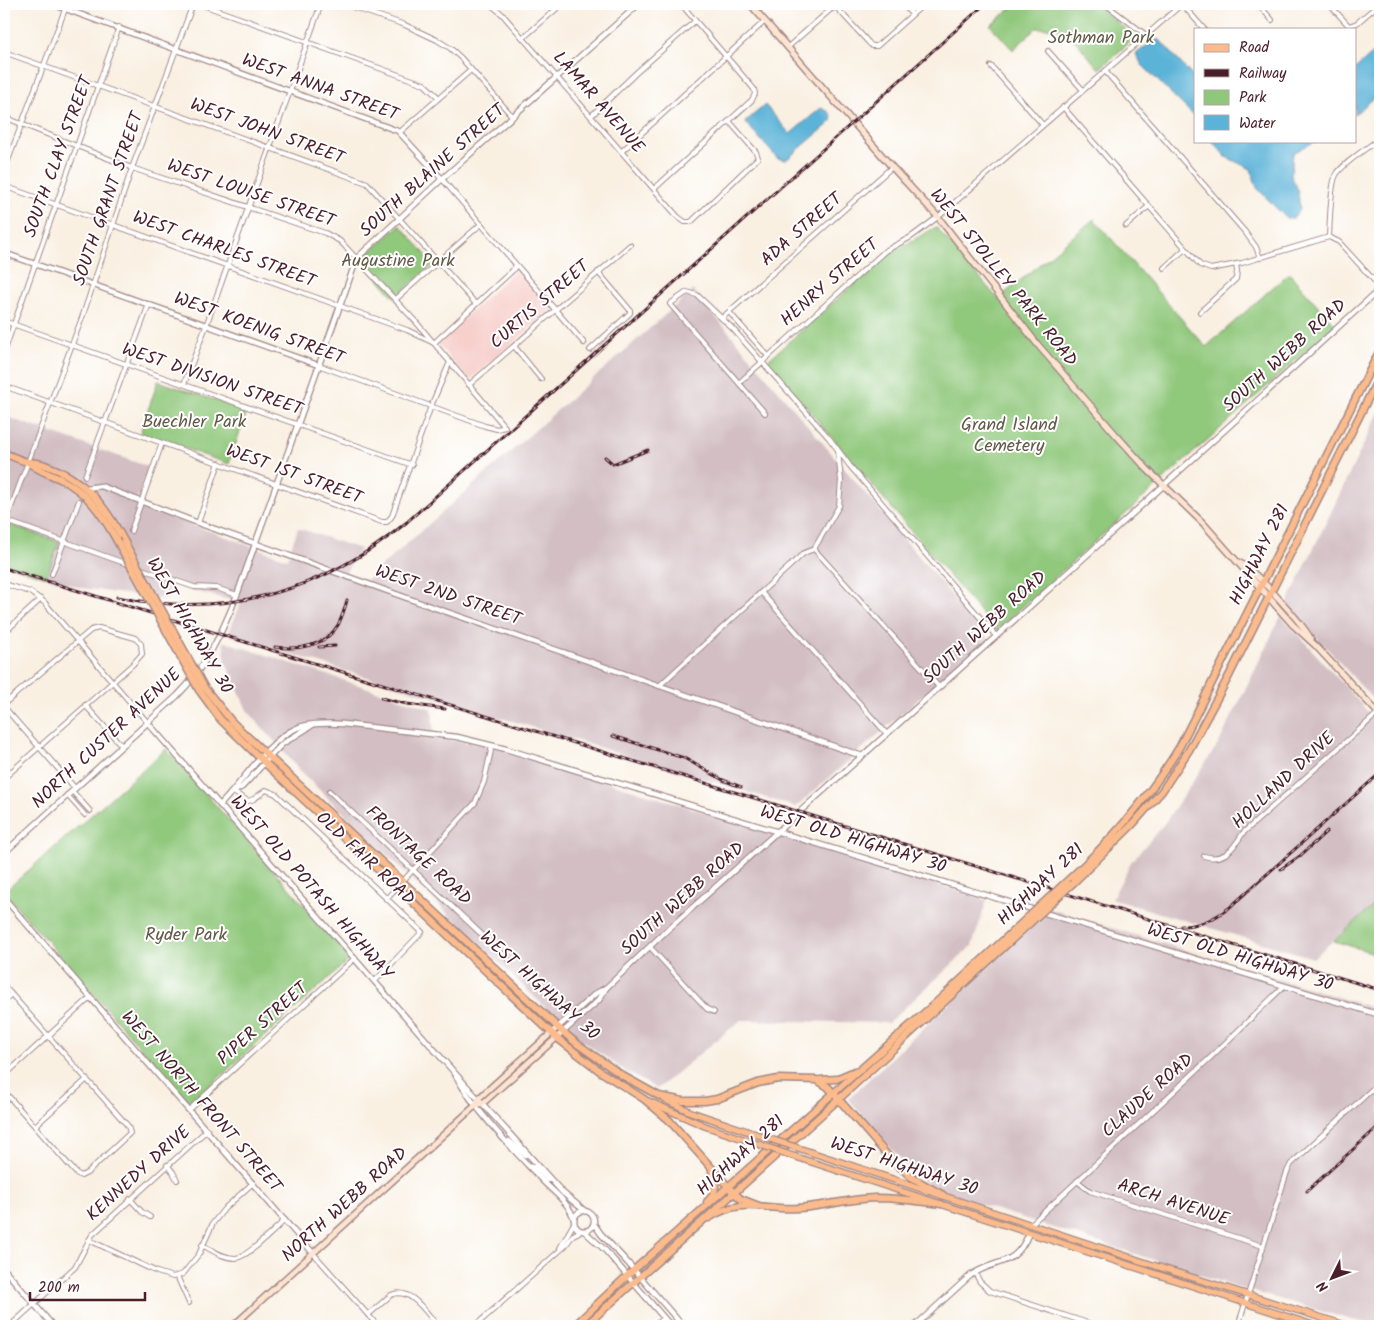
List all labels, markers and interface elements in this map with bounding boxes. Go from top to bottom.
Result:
park label: Sothman Park [1048,24,1155,53]
legend [1194,28,1356,142]
text: Road [1239,36,1270,60]
street label: LAMAR AVENUE [545,45,651,161]
street label: WEST ANNA STREET [238,46,404,130]
text: Railway [1239,62,1287,86]
street label: SOUTH CLAY STREET [16,71,102,242]
text: Park [1239,86,1267,110]
street label: WEST JOHN STREET [186,91,350,174]
street label: SOUTH BLAINE STREET [353,96,514,245]
street label: SOUTH GRANT STREET [66,107,153,290]
text: Water [1239,112,1276,136]
street label: WEST LOUISE STREET [163,152,340,237]
street label: WEST STOLLEY PARK ROAD [922,183,1084,374]
street label: ADA STREET [754,185,851,274]
street label: WEST CHARLES STREET [128,203,321,297]
street label: HENRY STREET [774,231,887,334]
park label: Augustine Park [341,247,455,276]
street label: CURTIS STREET [484,252,598,357]
street label: WEST KOENIG STREET [170,285,350,374]
street label: SOUTH WEBB ROAD [1216,292,1354,420]
street label: WEST DIVISION STREET [118,335,308,425]
park label: Buechler Park [142,408,247,437]
park label: Grand Island Cemetery [961,411,1058,461]
street label: WEST 1ST STREET [222,437,368,514]
street label: HIGHWAY 281 [1222,499,1298,611]
street label: WEST HIGHWAY 30 [138,552,240,700]
street label: WEST 2ND STREET [371,557,526,635]
street label: SOUTH WEBB ROAD [916,564,1054,692]
street label: NORTH CUSTER AVENUE [25,661,189,816]
street label: HOLLAND DRIVE [1226,725,1343,837]
street label: WEST OLD POTASH HIGHWAY [222,789,400,987]
street label: WEST OLD HIGHWAY 30 [756,798,950,882]
street label: FRONTAGE ROAD [358,799,478,913]
street label: OLD FAIR ROAD [308,805,422,913]
street label: SOUTH WEBB ROAD [614,835,752,963]
street label: HIGHWAY 281 [991,837,1091,933]
street label: WEST OLD HIGHWAY 30 [1143,916,1337,1000]
park label: Ryder Park [145,921,227,950]
street label: WEST HIGHWAY 30 [472,924,606,1048]
street label: PIPER STREET [211,974,316,1073]
street label: WEST NORTH FRONT STREET [113,1004,290,1201]
street label: CLAUDE ROAD [1095,1046,1201,1146]
street label: HIGHWAY 281 [690,1108,792,1204]
street label: KENNEDY DRIVE [80,1118,198,1229]
street label: WEST HIGHWAY 30 [826,1129,982,1205]
street label: NORTH WEBB ROAD [275,1140,415,1270]
street label: ARCH AVENUE [1113,1171,1233,1235]
north arrow [1306,1252,1356,1302]
scale bar [30,1270,145,1302]
text: N [1312,1275,1334,1297]
text: 200 m [38,1276,80,1300]

